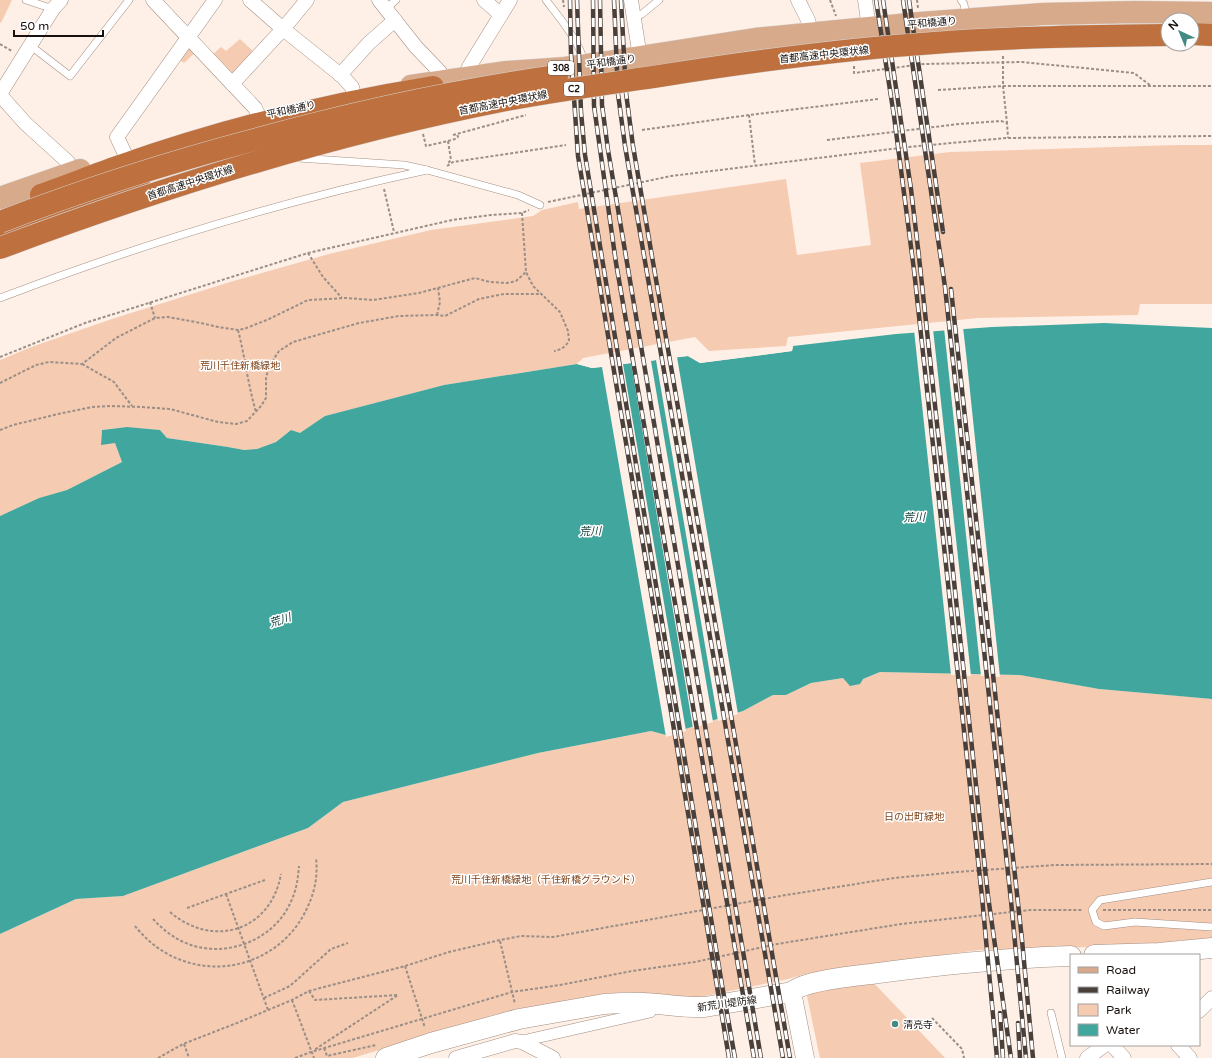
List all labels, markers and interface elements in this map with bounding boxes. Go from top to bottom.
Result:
scale bar [14,12,103,38]
north arrow [1160,12,1200,52]
street label: 平和橋通り [907,15,958,31]
text: N [1166,17,1181,33]
text: 50 m [20,19,49,33]
street label: 首都高速中央環状線 [779,44,869,66]
street label: 平和橋通り [586,53,637,71]
road number: 308 [548,61,574,75]
road number: C2 [564,82,584,96]
street label: 首都高速中央環状線 [458,89,549,117]
street label: 平和橋通り [266,99,317,121]
street label: 首都高速中央環状線 [146,163,235,203]
park label: 荒川千住新橋緑地 [200,360,281,372]
water label: 荒川 [903,511,926,524]
water label: 荒川 [579,525,602,538]
water label: 荒川 [268,611,294,630]
park label: 日の出町緑地 [884,811,945,823]
park label: 荒川千住新橋緑地（千住新橋グラウンド） [451,874,641,886]
legend [1070,954,1200,1046]
text: Road [1106,963,1136,977]
text: Railway [1106,983,1150,997]
street label: 新荒川堤防線 [697,994,758,1014]
text: Park [1106,1003,1132,1017]
marker: 清亮寺 [890,1019,900,1029]
place label: 清亮寺 [903,1019,933,1031]
text: Water [1106,1023,1141,1037]

